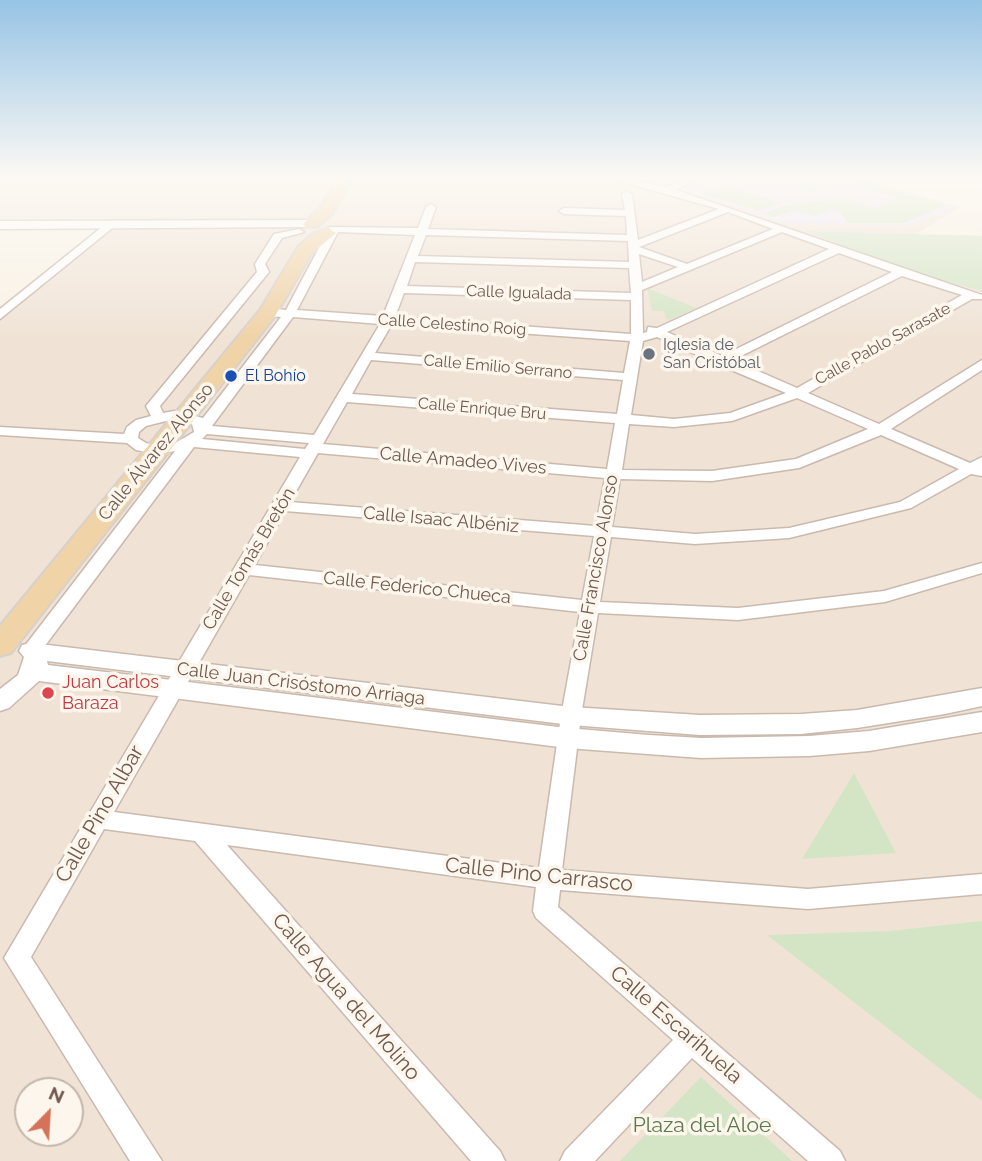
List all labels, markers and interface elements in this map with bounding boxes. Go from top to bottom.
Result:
street label: Calle Igualada [466,282,572,304]
street label: Calle Pablo Sarasate [812,299,954,389]
street label: Calle Celestino Roig [377,310,527,340]
place label: Iglesia de San Cristóbal [663,335,760,373]
marker: Iglesia de San Cristóbal [641,346,657,362]
street label: Calle Emilio Serrano [423,351,573,383]
place label: El Bohío [245,366,306,386]
marker: El Bohío [223,368,239,384]
street label: Calle Álvarez Alonso [94,379,218,525]
street label: Calle Enrique Bru [417,394,547,424]
street label: Calle Amadeo Vives [379,443,547,479]
street label: Calle Francisco Alonso [569,473,623,663]
street label: Calle Tomás Bretón [198,484,300,634]
street label: Calle Isaac Albéniz [362,502,520,538]
street label: Calle Federico Chueca [322,567,512,609]
street label: Calle Juan Crisóstomo Arriaga [176,658,426,710]
place label: Juan Carlos Baraza [62,672,159,714]
marker: Juan Carlos Baraza [40,685,56,701]
street label: Calle Pino Albar [50,741,150,887]
street label: Calle Pino Carrasco [444,853,634,897]
street label: Calle Agua del Molino [267,908,425,1086]
street label: Calle Escarihuela [605,961,747,1089]
north arrow [14,1077,84,1147]
text: N [46,1082,68,1108]
park label: Plaza del Aloe [633,1113,771,1139]

